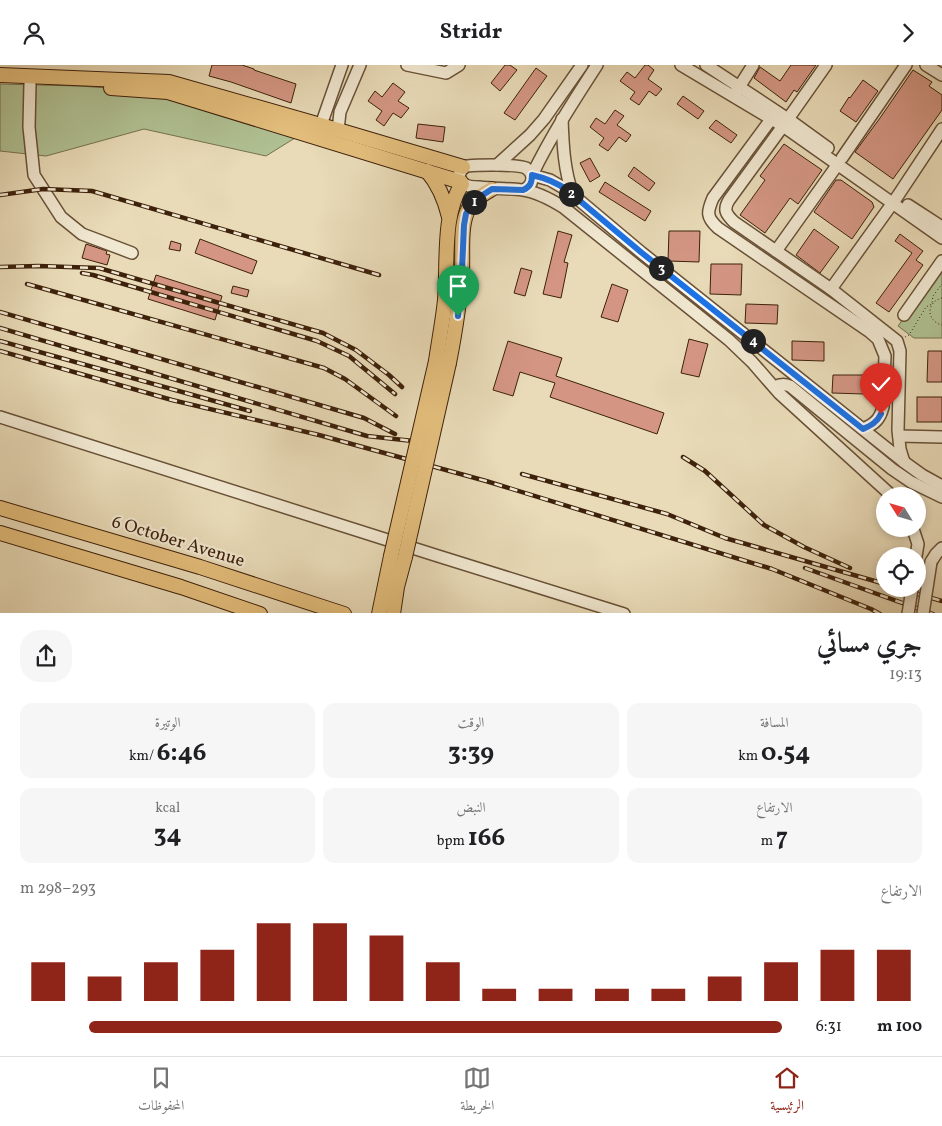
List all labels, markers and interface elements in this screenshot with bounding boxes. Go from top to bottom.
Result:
text: Stridr [440,17,502,48]
icon: person [20,19,48,47]
icon: forward [894,19,922,47]
pin: 2 [558,181,584,207]
text: 2 [568,185,575,204]
pin: 1 [462,189,486,215]
text: 1 [472,193,477,212]
pin: 3 [648,255,674,281]
text: 3 [658,259,665,278]
pin [437,265,479,316]
icon: arrive [444,272,472,300]
pin: 4 [740,329,766,353]
text: 4 [749,332,758,351]
pin [860,363,902,414]
icon: check [867,370,895,398]
north arrow [876,487,926,537]
map controls [876,487,926,597]
street label: 6 October Avenue [108,510,248,574]
button: locate [876,547,926,597]
text: جري مسائي [817,625,922,664]
button: share [20,630,72,682]
text: 19:13 [889,664,922,686]
text: الوتيرة [155,714,181,733]
text: الوقت [458,714,484,733]
text: المسافة [760,714,789,733]
text: 6:46 [157,736,206,771]
text: 3:39 [448,736,494,771]
text: 0.54 [761,736,810,771]
text: /km [129,747,157,766]
text: km [738,747,761,766]
text: kcal [155,799,180,818]
text: النبض [457,799,485,818]
text: الارتفاع [756,799,793,818]
text: 34 [154,818,182,853]
text: 166 [468,821,505,856]
text: 7 [776,821,788,856]
text: bpm [437,832,468,851]
text: m [761,832,776,851]
text: 293–298 m [20,878,96,900]
text: الارتفاع [880,881,922,903]
text: 6:31 [816,1016,842,1038]
text: 100 m [877,1016,922,1038]
tab: المحفوظات [138,1064,184,1119]
tab: الخريطة [460,1064,494,1119]
tab: الرئيسية [770,1064,804,1119]

